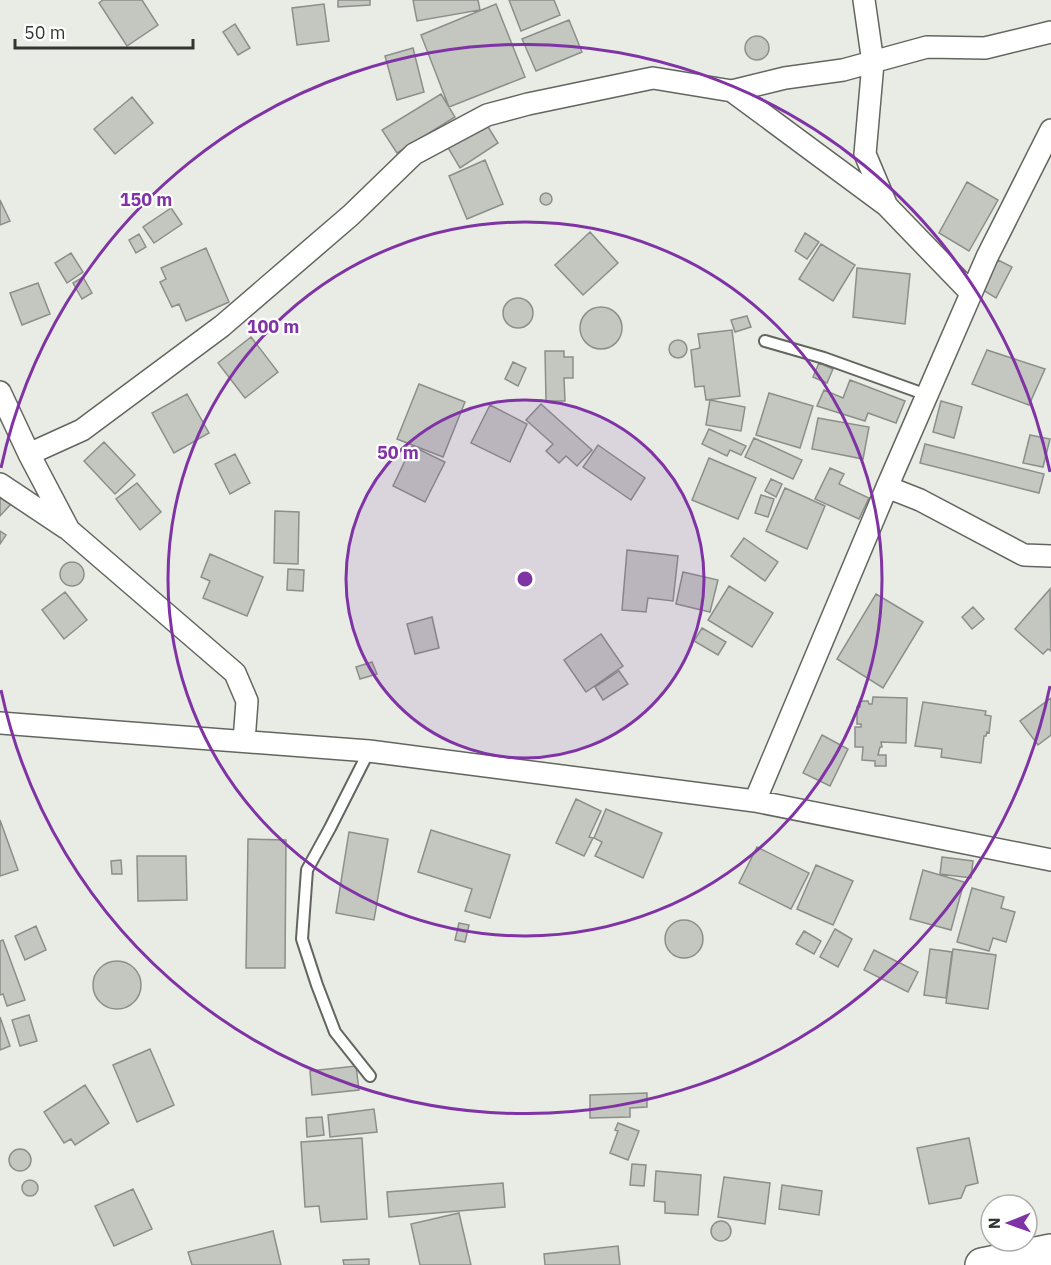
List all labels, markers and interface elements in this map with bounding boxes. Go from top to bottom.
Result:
scale bar [15,12,194,50]
text: 50 m [24,21,66,44]
text: 150 m [120,188,172,211]
text: 100 m [247,315,299,338]
text: 50 m [377,441,419,464]
centre of rings [515,569,535,589]
north arrow [979,1193,1039,1253]
text: N [984,1217,1004,1229]

